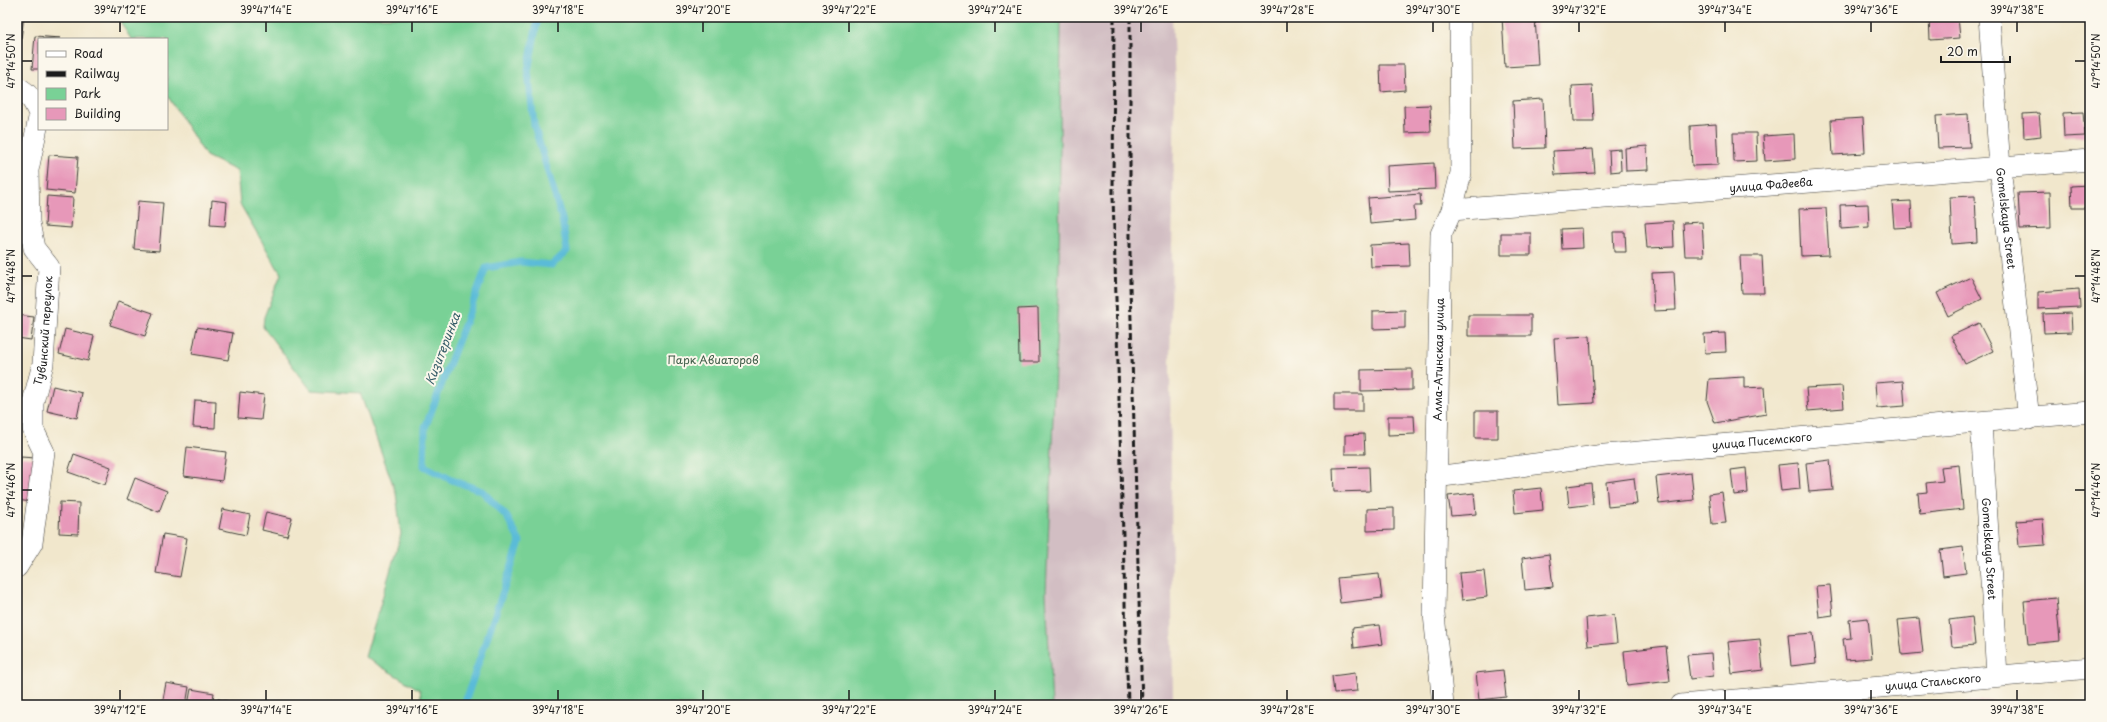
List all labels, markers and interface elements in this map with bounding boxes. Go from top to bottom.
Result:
text: 39°47'12"E [94,2,146,17]
text: 39°47'14"E [240,2,292,17]
text: 39°47'16"E [386,2,438,17]
text: 39°47'18"E [532,2,584,17]
text: 39°47'20"E [675,2,731,17]
text: 39°47'22"E [822,2,876,17]
text: 39°47'24"E [968,2,1022,17]
text: 39°47'26"E [1114,2,1168,17]
text: 39°47'28"E [1260,2,1314,17]
text: 39°47'30"E [1406,2,1461,17]
text: 39°47'32"E [1552,2,1606,17]
text: 39°47'34"E [1698,2,1752,17]
text: 39°47'36"E [1844,2,1898,17]
text: 39°47'38"E [1990,2,2044,17]
text: 47°14'50"N [3,33,18,88]
text: 47°14'50"N [2088,33,2103,88]
legend [38,38,168,130]
scale bar [1941,38,2010,64]
text: 20 m [1947,42,1978,60]
text: Road [74,44,103,62]
text: Railway [74,64,120,82]
text: Park [74,84,101,102]
text: Building [74,104,121,122]
street label: Gomelskaya Street [1992,167,2021,270]
street label: улица Фадеева [1729,173,1813,196]
text: 47°14'48"N [3,249,18,303]
text: 47°14'48"N [2088,249,2103,303]
street label: Тувинский переулок [29,275,56,387]
street label: Алма-Атинская улица [1429,298,1448,421]
water label: Кизитеринка [420,310,464,387]
park label: Парк Авиаторов [667,351,759,368]
street label: улица Писемского [1711,428,1813,453]
text: 47°14'46"N [3,462,18,517]
text: 47°14'46"N [2088,462,2103,517]
street label: Gomelskaya Street [1978,497,2001,601]
street label: улица Стальского [1884,669,1982,695]
text: 39°47'12"E [94,702,146,717]
text: 39°47'14"E [240,702,292,717]
text: 39°47'16"E [386,702,438,717]
text: 39°47'18"E [532,702,584,717]
text: 39°47'20"E [675,702,731,717]
text: 39°47'22"E [822,702,876,717]
text: 39°47'24"E [968,702,1022,717]
text: 39°47'26"E [1114,702,1168,717]
text: 39°47'28"E [1260,702,1314,717]
text: 39°47'30"E [1406,702,1461,717]
text: 39°47'32"E [1552,702,1606,717]
text: 39°47'34"E [1698,702,1752,717]
text: 39°47'36"E [1844,702,1898,717]
text: 39°47'38"E [1990,702,2044,717]

